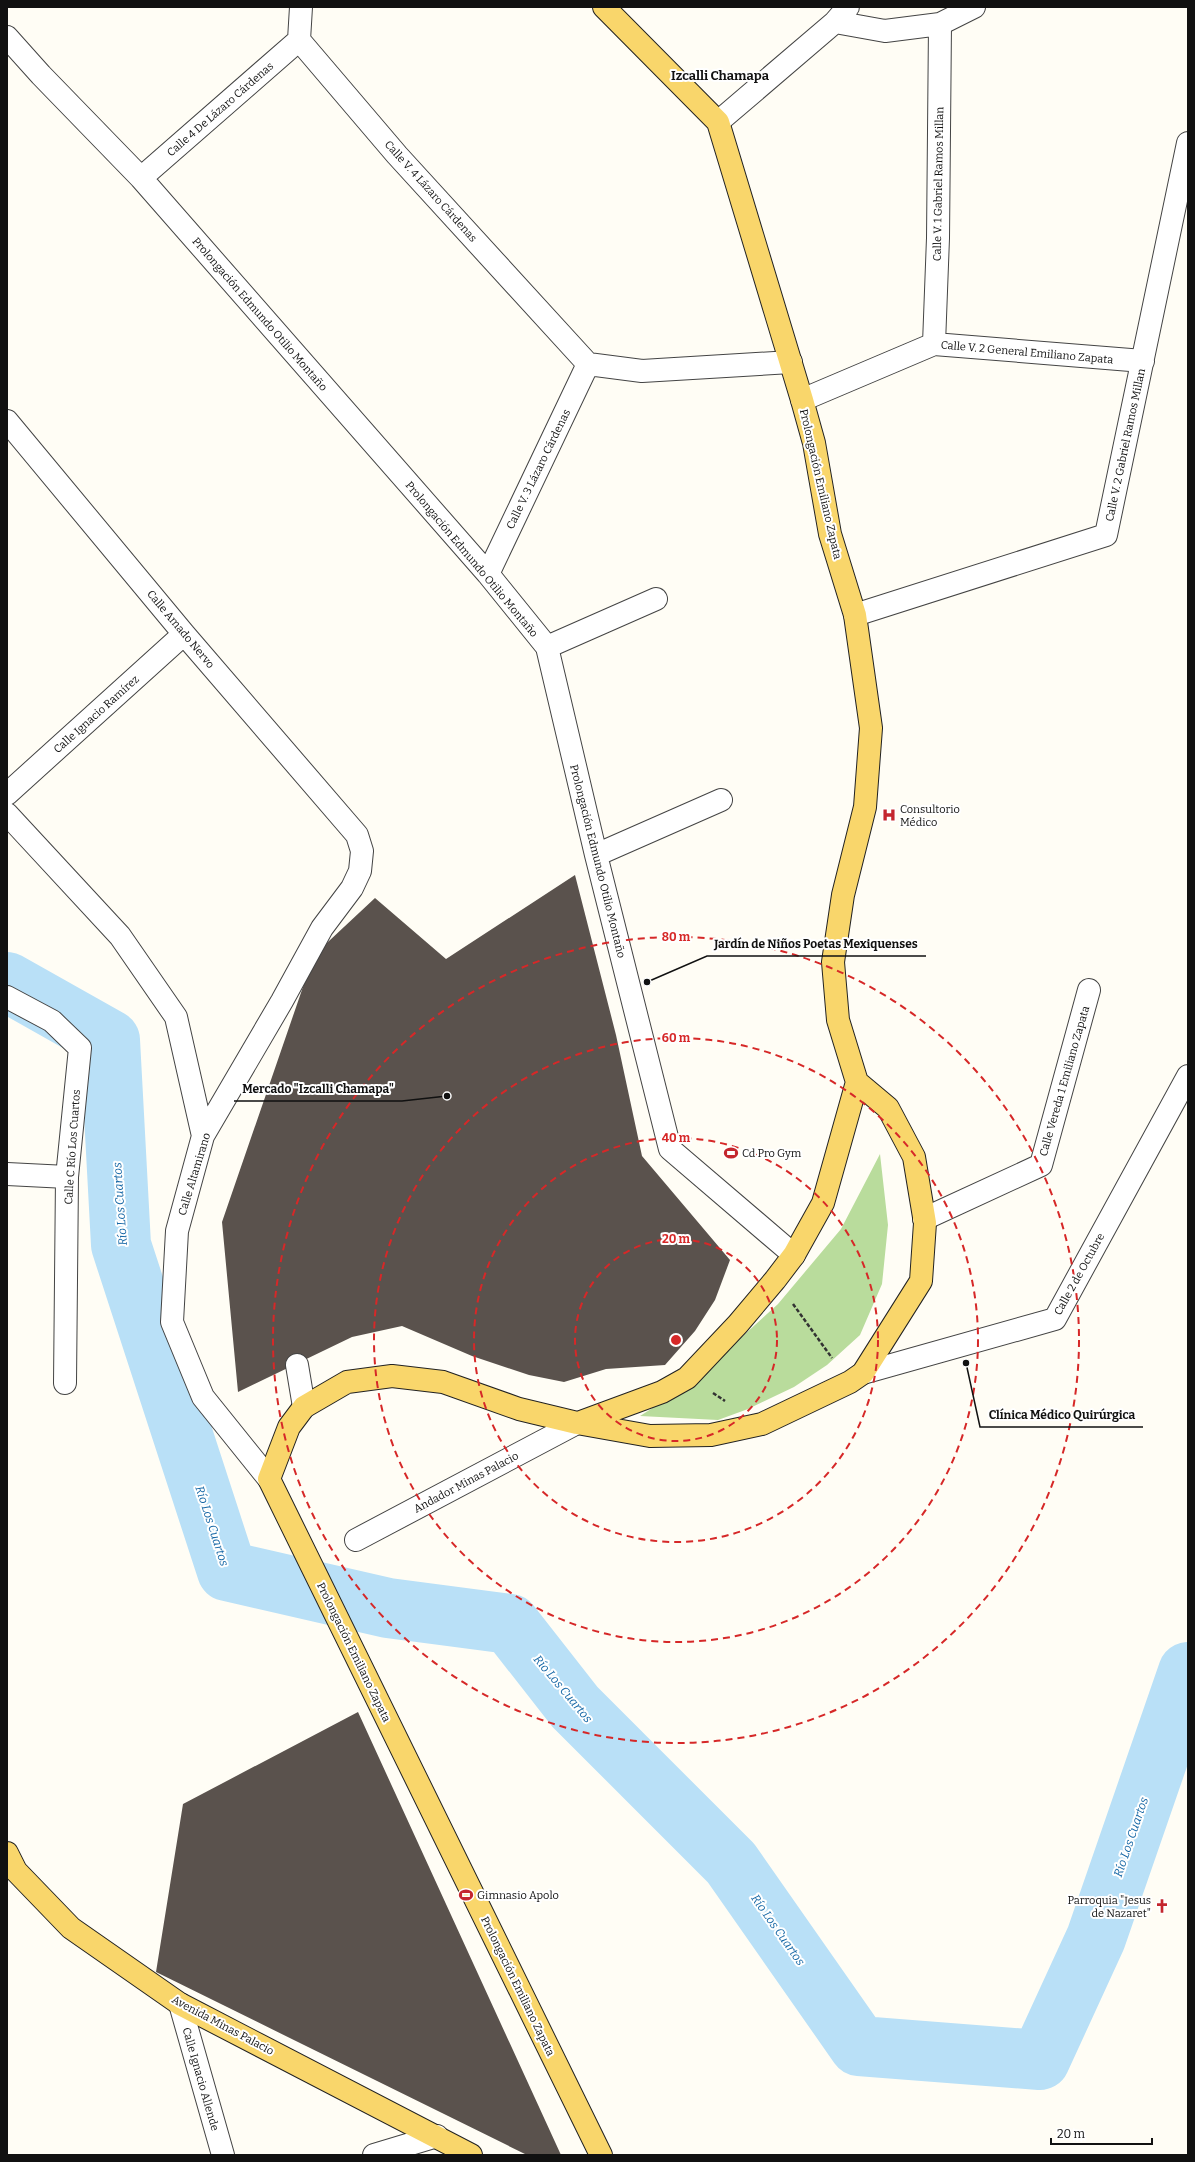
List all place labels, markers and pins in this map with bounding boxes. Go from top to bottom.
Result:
place label: Consultorio Médico [900,803,960,829]
hospital icon: Consultorio Médico [881,807,897,823]
callout: Jardín de Niños Poetas Mexiquenses [707,932,926,956]
callout: Mercado "Izcalli Chamapa" [234,1077,402,1101]
sports icon: Cd Pro Gym [723,1145,739,1161]
place label: Cd Pro Gym [742,1147,802,1160]
centre of rings [669,1333,683,1347]
callout: Clínica Médico Quirúrgica [980,1403,1143,1427]
sports icon: Gimnasio Apolo [458,1887,474,1903]
place label: Gimnasio Apolo [477,1889,559,1902]
place label: Parroquia "Jesus de Nazaret" [1067,1894,1151,1920]
church icon: Parroquia "Jesus de Nazaret" [1154,1898,1170,1914]

